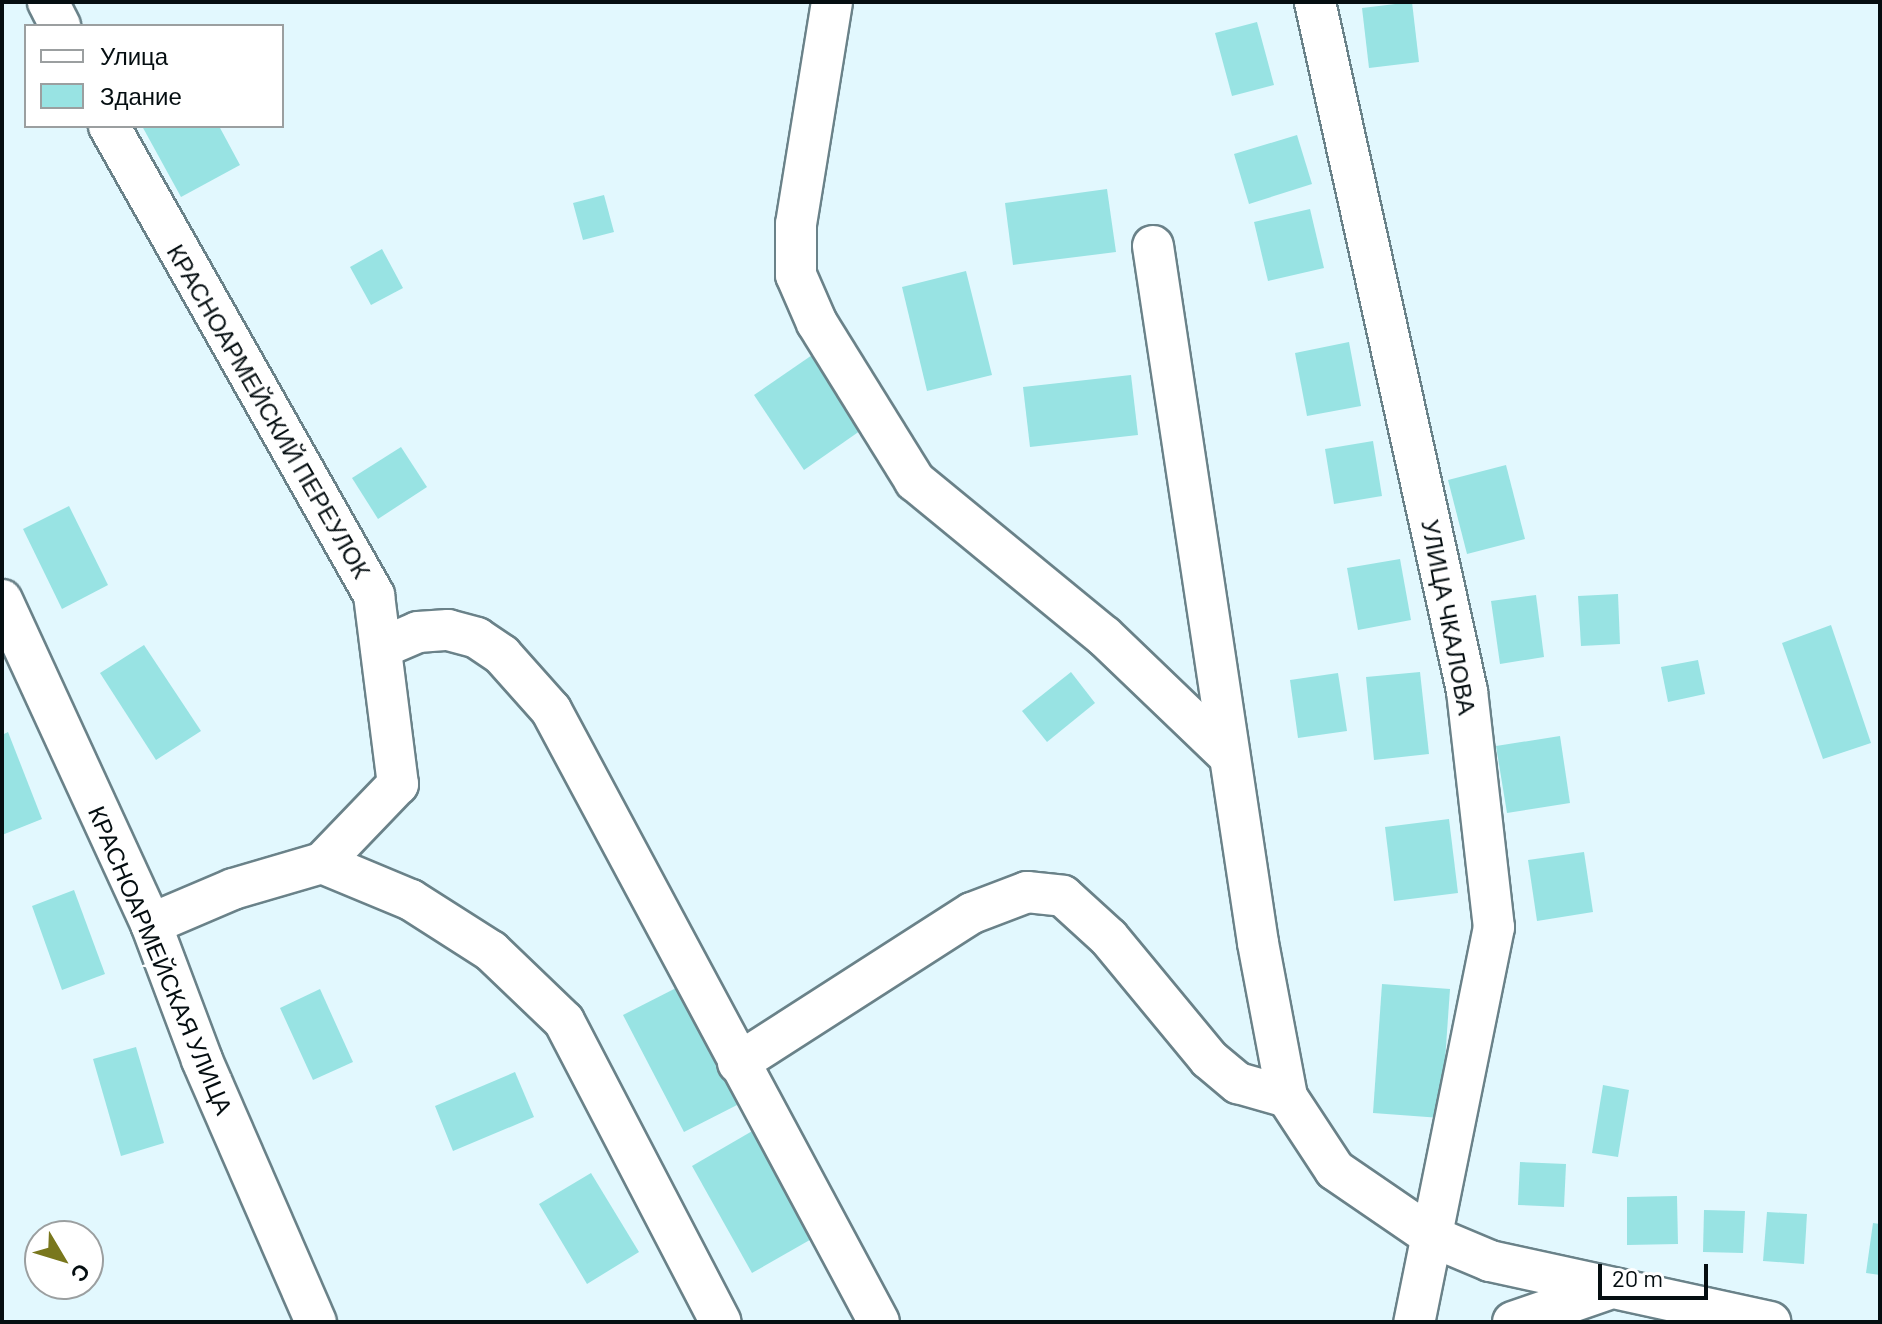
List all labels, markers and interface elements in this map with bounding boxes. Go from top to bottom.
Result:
legend [24,24,284,128]
text: Улица [100,41,168,70]
text: Здание [100,81,182,110]
street label: КРАСНОАРМЕЙСКИЙ ПЕРЕУЛОК [161,239,377,583]
street label: УЛИЦА ЧКАЛОВА [1416,517,1482,717]
street label: КРАСНОАРМЕЙСКАЯ УЛИЦА [83,801,239,1119]
north arrow [24,1220,104,1300]
scale bar [1602,1248,1712,1298]
text: С [66,1259,96,1288]
text: 20 m [1612,1263,1663,1292]

